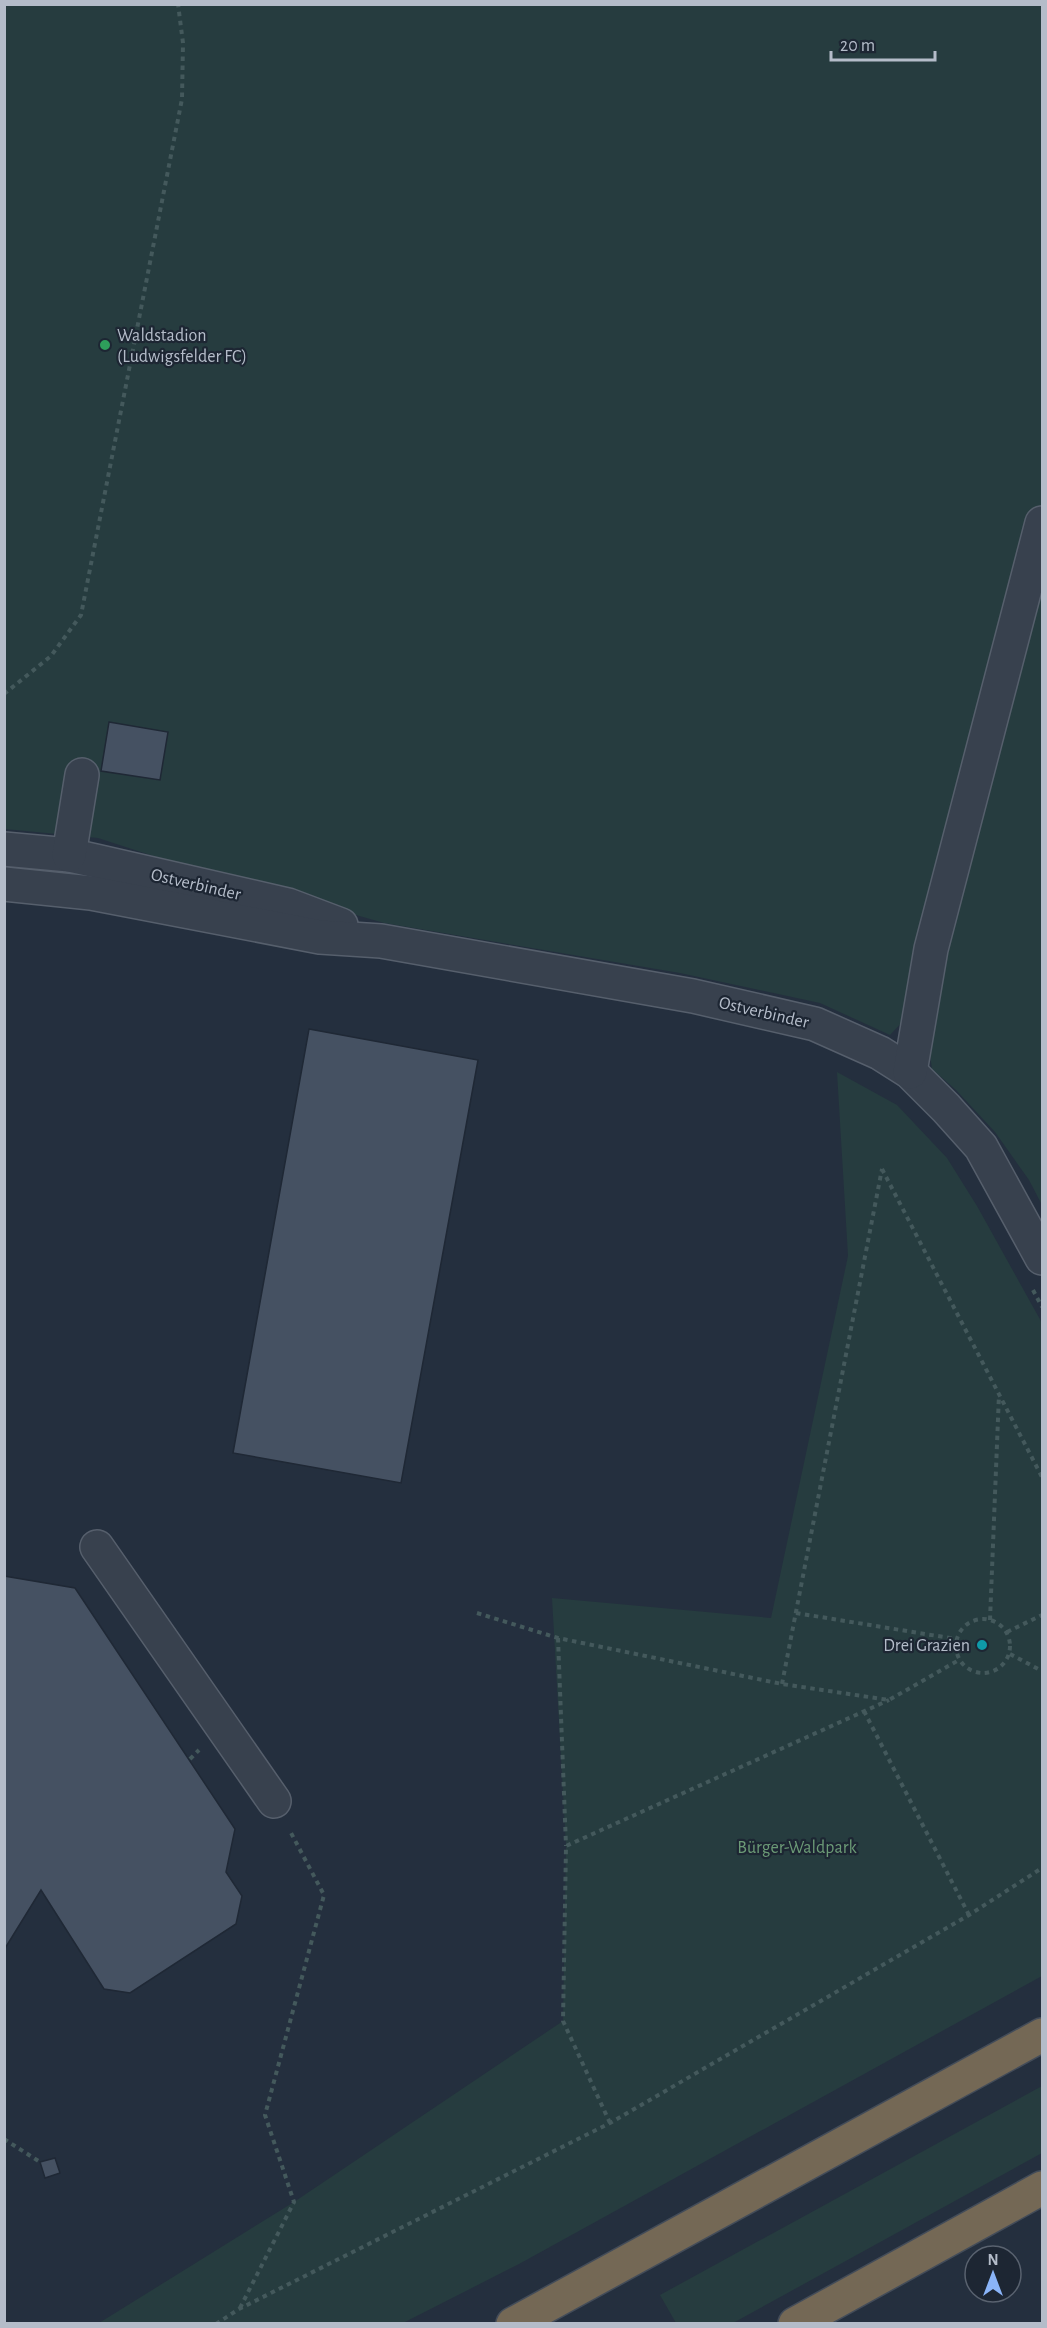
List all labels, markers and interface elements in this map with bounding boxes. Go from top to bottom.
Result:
scale bar [831,24,934,62]
text: 20 m [840,37,875,55]
place label: Waldstadion (Ludwigsfelder FC) [117,327,247,366]
marker: Waldstadion (Ludwigsfelder FC) [98,338,112,352]
street label: Ostverbinder [149,866,243,904]
street label: Ostverbinder [717,994,811,1032]
place label: Drei Grazien [883,1637,970,1655]
marker: Drei Grazien [975,1638,989,1652]
park label: Bürger-Waldpark [737,1839,857,1857]
north arrow [963,2244,1023,2304]
text: N [987,2252,999,2268]

